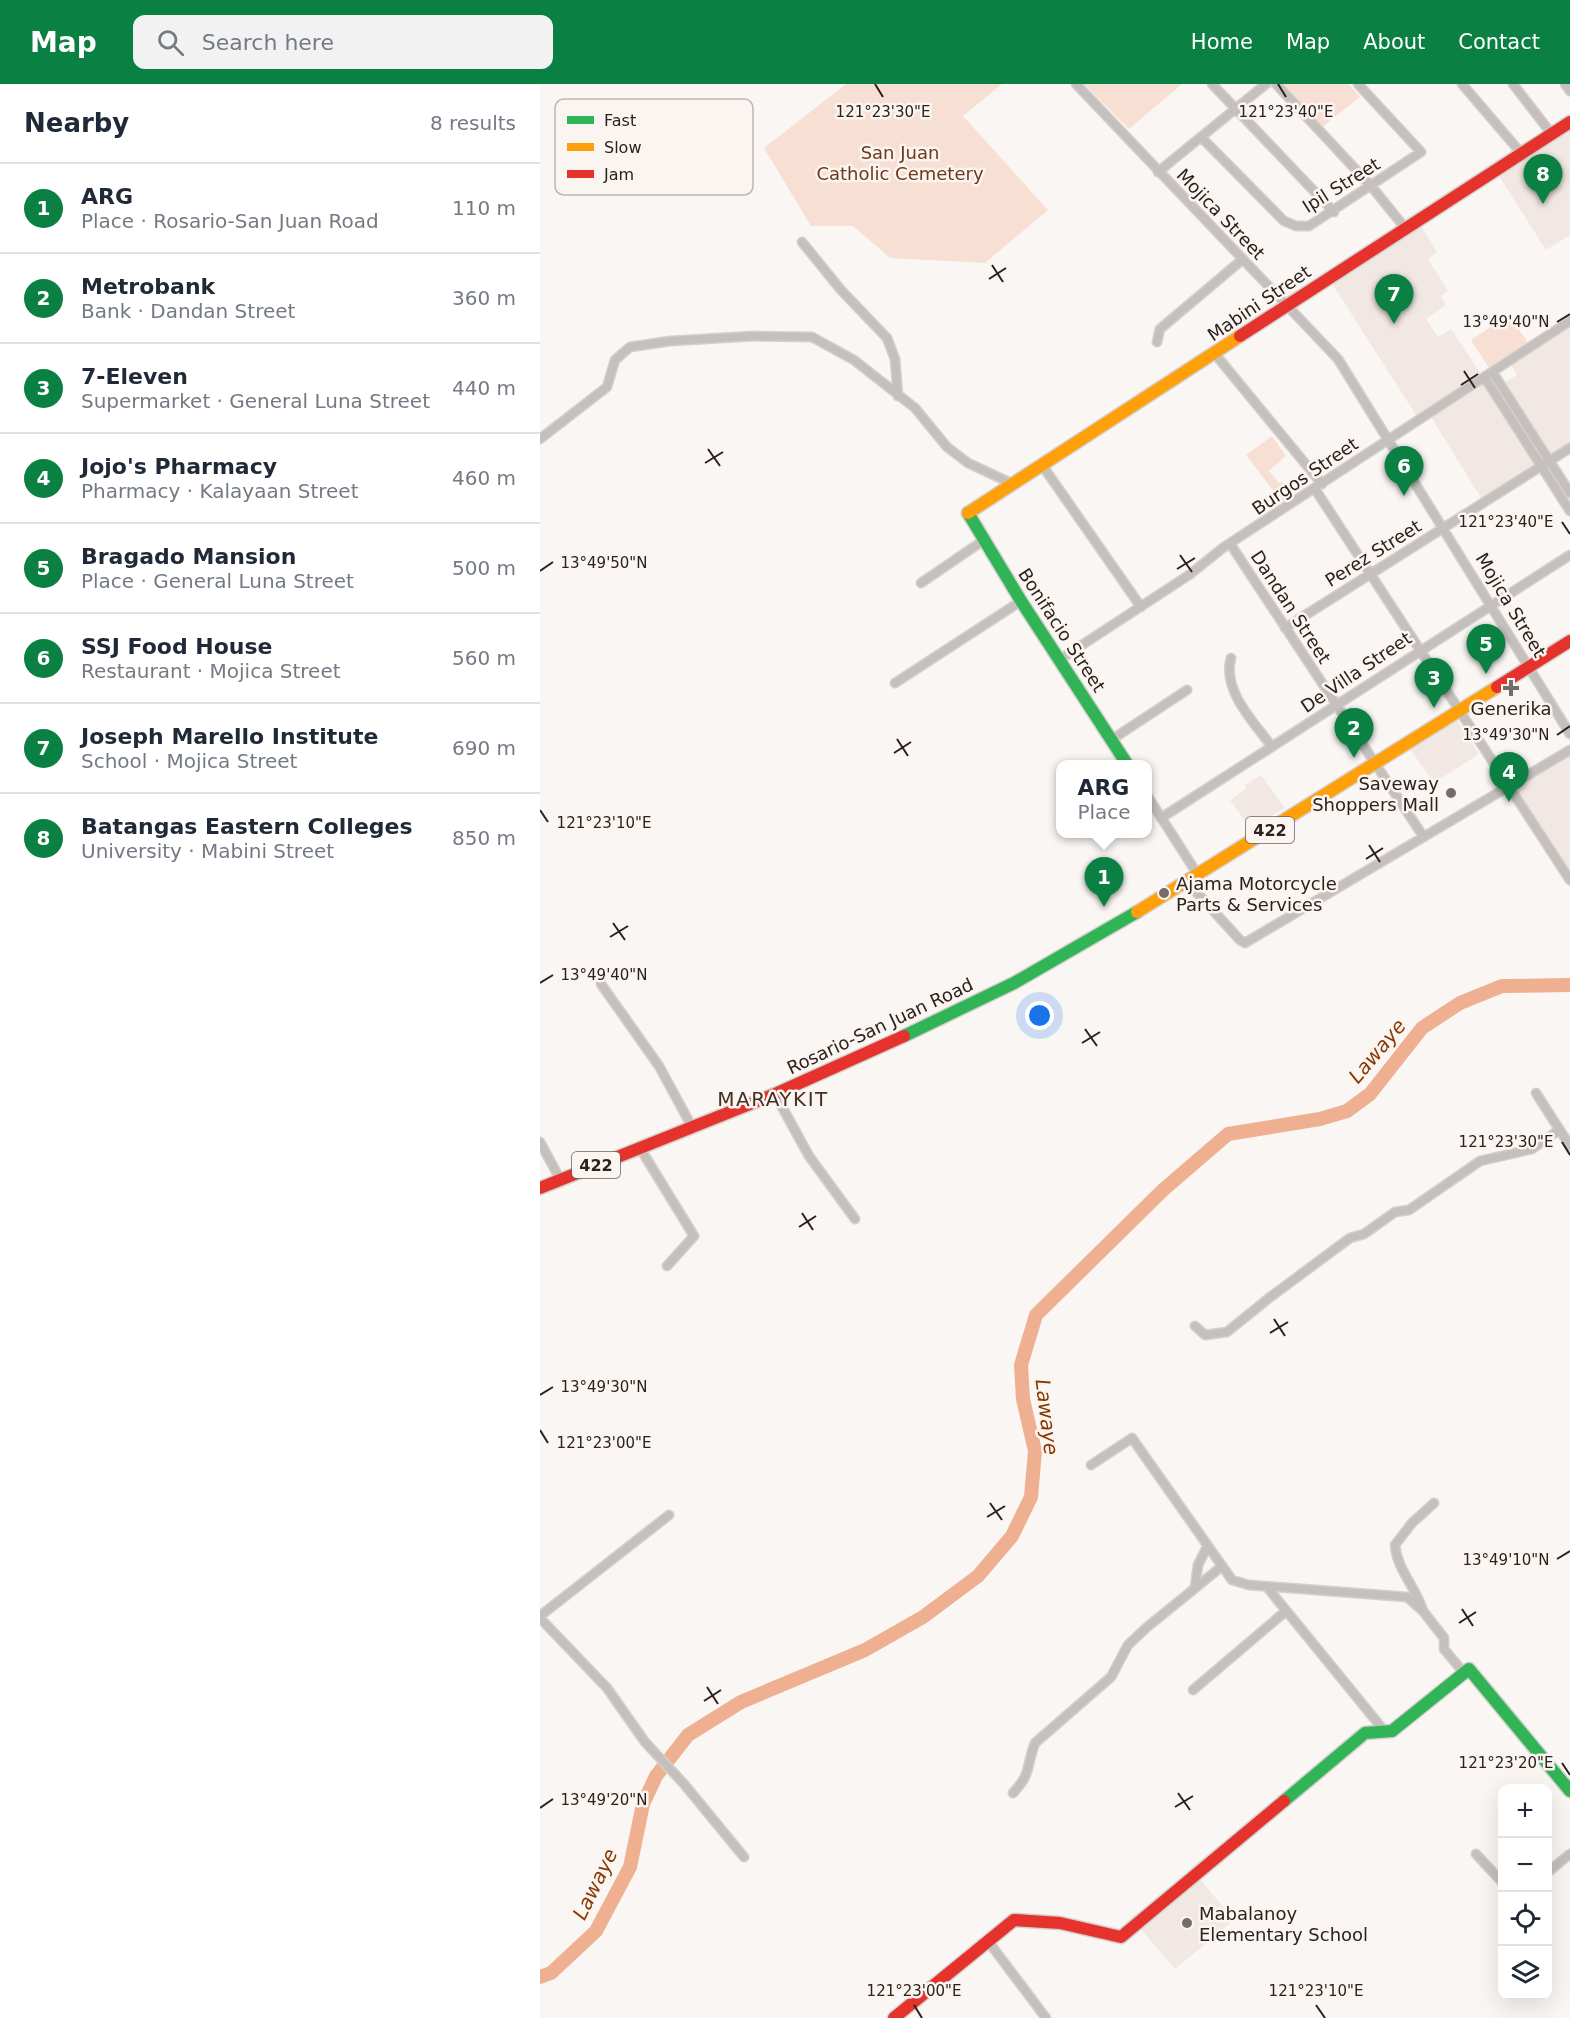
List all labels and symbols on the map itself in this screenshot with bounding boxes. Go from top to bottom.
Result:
legend [555,99,753,195]
text: 121°23'30"E [836,103,930,121]
text: 121°23'40"E [1239,103,1333,121]
text: Fast [604,111,636,130]
text: Slow [604,138,641,157]
park label: San Juan Catholic Cemetery [816,142,984,184]
street label: Ipil Street [1298,153,1384,217]
pin: 8 [1524,154,1562,204]
street label: Mojica Street [1173,164,1269,264]
text: Jam [603,165,634,184]
street label: Mabini Street [1203,261,1315,345]
pin: 7 [1374,274,1414,324]
text: 13°49'40"N [1462,313,1550,331]
street label: Burgos Street [1248,433,1362,519]
pin: 6 [1384,446,1424,496]
text: 121°23'40"E [1459,513,1553,531]
street label: Perez Street [1321,515,1425,591]
street label: Dandan Street [1247,547,1335,667]
street label: Mojica Street [1472,549,1550,661]
text: 13°49'50"N [560,554,648,572]
street label: Bonifacio Street [1014,564,1110,696]
pin: 5 [1466,624,1506,674]
street label: De Villa Street [1297,627,1415,717]
pin: 3 [1414,658,1454,708]
marker: Generika [1504,681,1518,695]
place label: Generika [1470,698,1552,719]
pin: 2 [1334,708,1374,758]
text: 13°49'30"N [1462,726,1550,744]
pin: 4 [1490,752,1528,802]
place label: Saveway Shoppers Mall [1312,773,1439,815]
marker: Saveway Shoppers Mall [1444,786,1458,800]
text: 121°23'10"E [557,814,651,832]
road number: 422 [1246,817,1294,843]
pin: 1 [1084,858,1124,907]
place label: Ajama Motorcycle Parts & Services [1176,873,1337,915]
marker: Ajama Motorcycle Parts & Services [1157,886,1171,900]
text: 13°49'40"N [560,966,648,984]
street label: Rosario-San Juan Road [784,974,976,1078]
your location [1025,1001,1054,1030]
water label: Lawaye [1343,1014,1411,1088]
district label: MARAYKIT [717,1087,829,1111]
text: 121°23'30"E [1459,1133,1553,1151]
road number: 422 [572,1152,620,1178]
text: 13°49'30"N [560,1378,648,1396]
water label: Lawaye [1030,1378,1064,1456]
text: 121°23'00"E [557,1434,651,1452]
text: 13°49'10"N [1462,1551,1550,1569]
text: 121°23'20"E [1459,1754,1553,1772]
text: 13°49'20"N [560,1791,648,1809]
water label: Lawaye [568,1845,622,1923]
place label: Mabalanoy Elementary School [1199,1903,1368,1945]
marker: Mabalanoy Elementary School [1180,1916,1194,1930]
text: 121°23'00"E [867,1982,961,2000]
text: 121°23'10"E [1269,1982,1363,2000]

